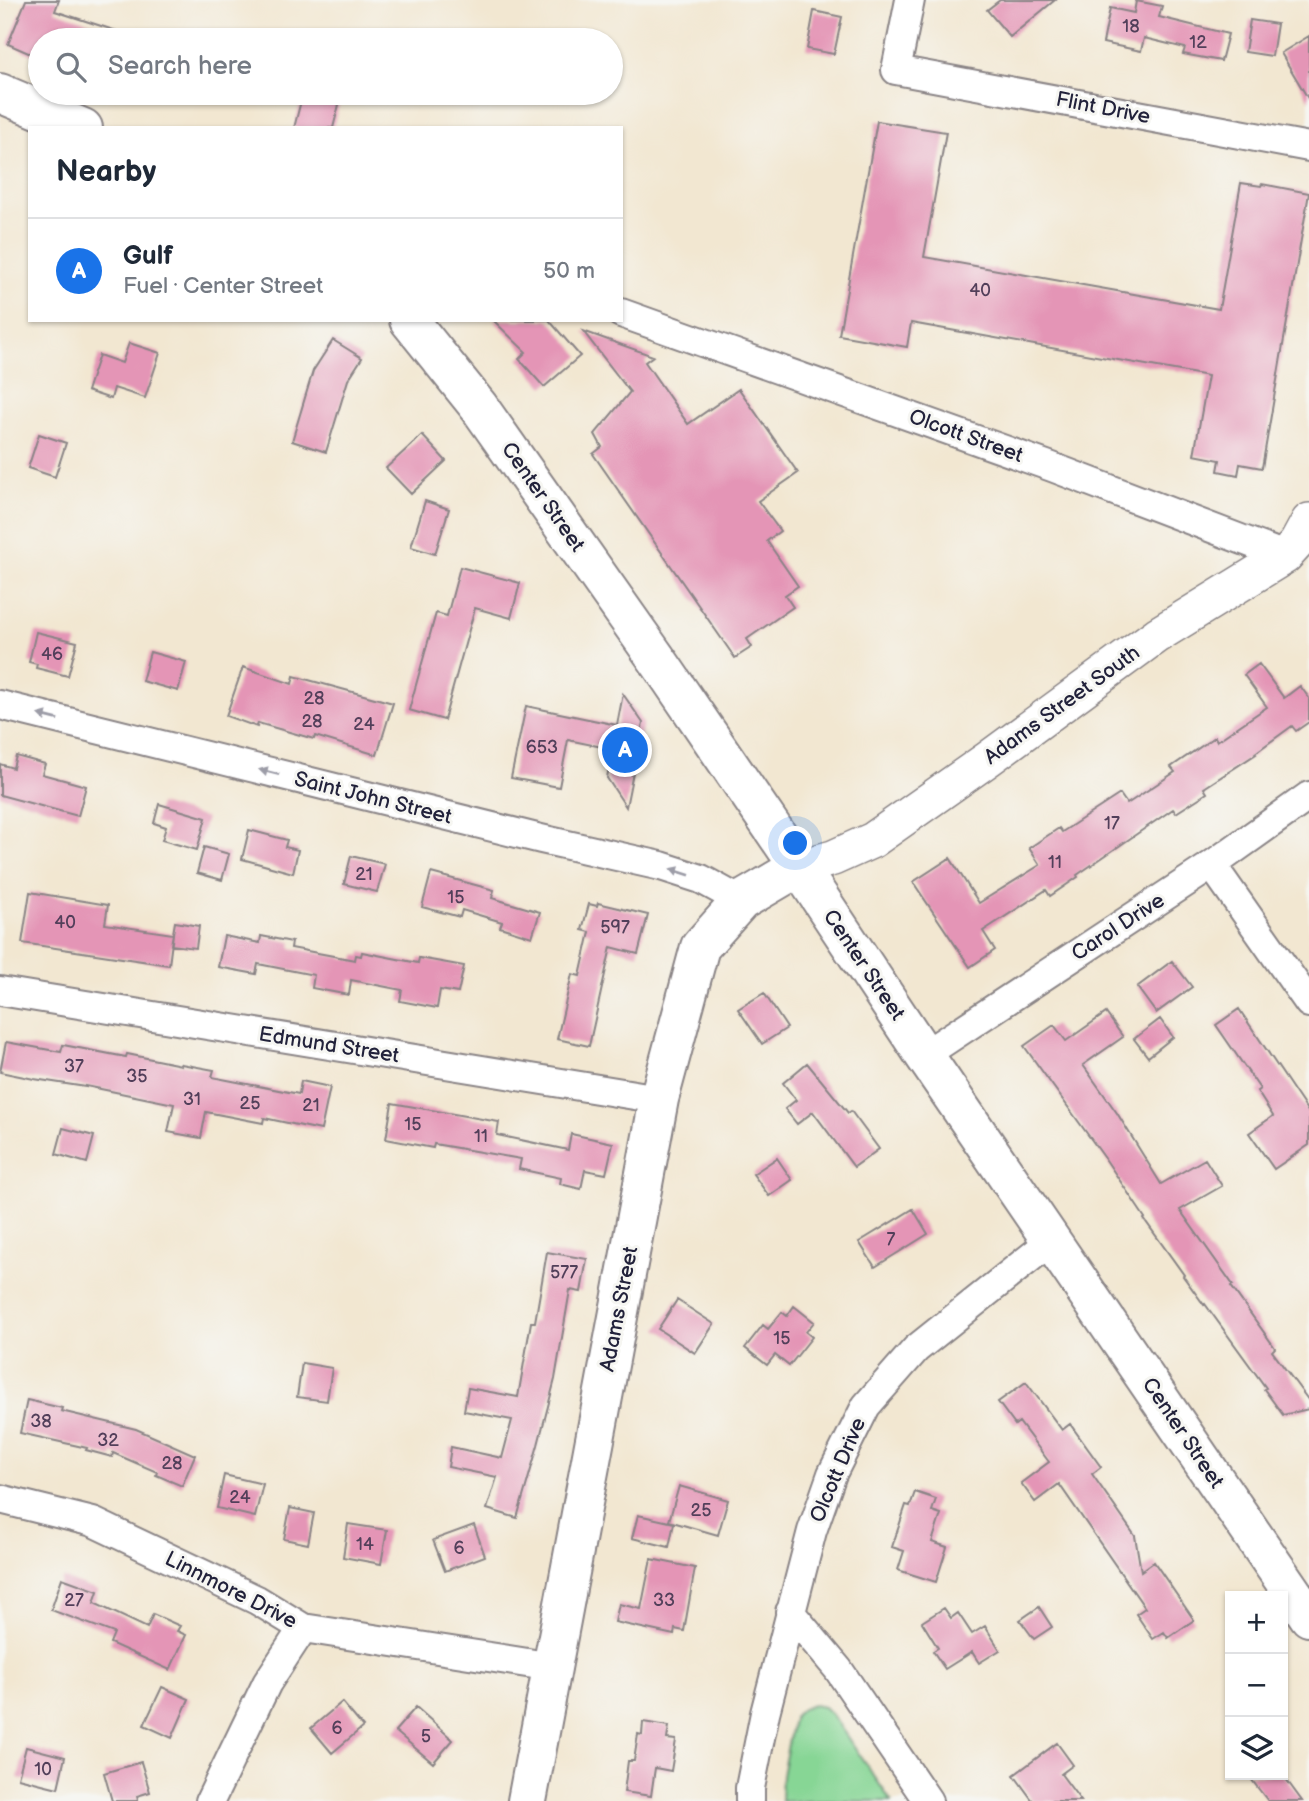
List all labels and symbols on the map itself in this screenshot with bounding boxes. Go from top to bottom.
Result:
house number: 18 [1122,16,1140,37]
house number: 12 [1189,32,1207,53]
street label: Flint Drive [1054,87,1152,129]
house number: 40 [969,280,991,301]
street label: Olcott Street [906,404,1027,468]
street label: Center Street [496,437,590,557]
street label: Adams Street South [979,640,1145,770]
house number: 46 [41,644,63,665]
house number: 28 [303,688,325,709]
one-way arrow [37,711,59,722]
house number: 28 [301,711,323,732]
house number: 24 [353,714,375,735]
pin: A [602,724,648,776]
house number: 653 [526,737,558,758]
one-way arrow [257,766,279,777]
street label: Saint John Street [292,766,455,830]
house number: 17 [1104,813,1120,834]
your location [778,826,812,860]
house number: 11 [1048,852,1062,873]
house number: 21 [355,864,373,885]
one-way arrow [669,866,690,877]
house number: 15 [447,887,465,908]
street label: Carol Drive [1067,888,1169,966]
street label: Center Street [818,905,910,1026]
house number: 40 [54,912,76,933]
house number: 597 [600,917,630,938]
street label: Edmund Street [257,1022,401,1069]
house number: 37 [64,1056,84,1077]
house number: 35 [126,1066,148,1087]
house number: 31 [183,1089,201,1110]
house number: 25 [240,1093,260,1114]
house number: 21 [302,1095,320,1116]
house number: 15 [404,1114,422,1135]
house number: 11 [474,1126,488,1147]
house number: 7 [887,1229,896,1250]
street label: Adams Street [595,1244,643,1374]
house number: 577 [550,1262,578,1283]
house number: 15 [773,1328,791,1349]
street label: Center Street [1137,1373,1229,1494]
house number: 38 [30,1411,52,1432]
street label: Olcott Drive [805,1414,871,1526]
house number: 32 [97,1430,119,1451]
house number: 28 [161,1453,183,1474]
house number: 24 [229,1487,251,1508]
house number: 25 [691,1500,711,1521]
house number: 14 [356,1534,374,1555]
house number: 6 [454,1538,465,1559]
street label: Linnmore Drive [161,1546,301,1634]
house number: 27 [64,1590,84,1611]
house number: 33 [653,1590,675,1611]
house number: 6 [332,1718,343,1739]
house number: 5 [421,1726,431,1747]
house number: 10 [34,1759,52,1780]

